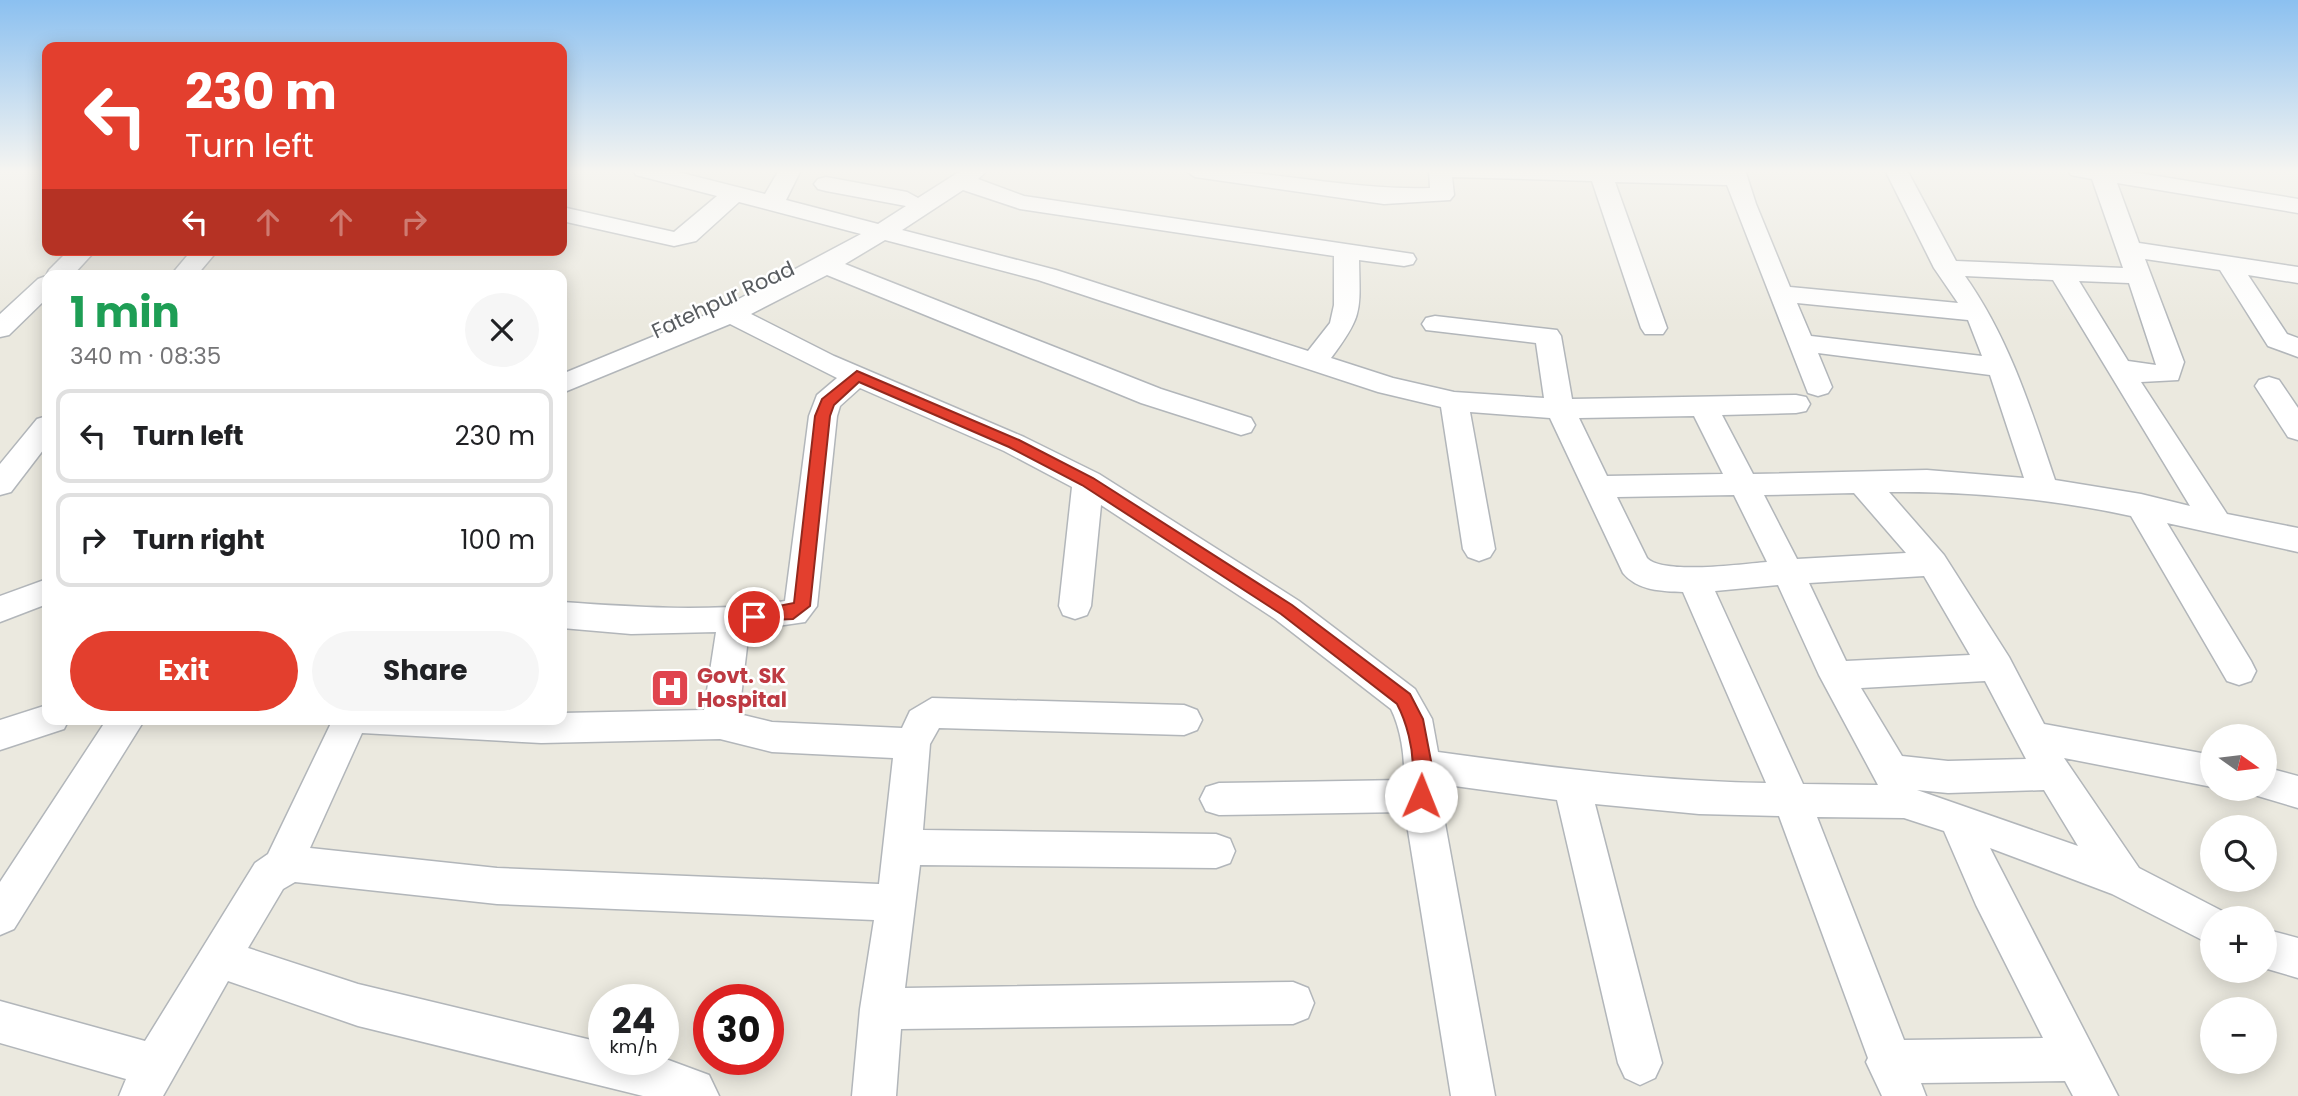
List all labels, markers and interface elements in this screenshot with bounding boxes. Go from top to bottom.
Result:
text: 230 m [185,58,337,126]
icon: left [70,70,161,161]
text: Turn left [185,123,314,168]
icon: left [176,203,214,241]
icon: ahead [249,203,287,241]
icon: ahead [322,203,360,241]
icon: right [395,203,433,241]
street label: Fatehpur Road [647,254,799,345]
text: 1 min [70,283,180,342]
button: close [465,293,539,367]
text: 340 m · 08:35 [70,340,221,372]
icon: left [74,417,112,455]
text: Turn left [133,418,244,454]
text: 230 m [455,418,535,454]
icon: right [74,521,112,559]
text: Turn right [133,522,265,558]
text: 100 m [460,522,535,558]
pin [724,587,784,647]
icon: arrive [735,598,773,636]
button: Exit [70,631,298,711]
button: Share [312,631,539,711]
place label: Govt. SK Hospital [697,661,787,714]
hospital icon: Govt. SK Hospital [649,667,691,709]
north arrow [2200,724,2277,802]
map controls [2200,724,2277,1074]
position arrow [1384,759,1458,833]
button: search [2200,815,2277,892]
button: + [2200,906,2277,983]
speed limit sign: 30 [693,984,784,1075]
text: 24 [612,996,655,1045]
button: − [2200,997,2277,1074]
text: km/h [610,1034,657,1059]

